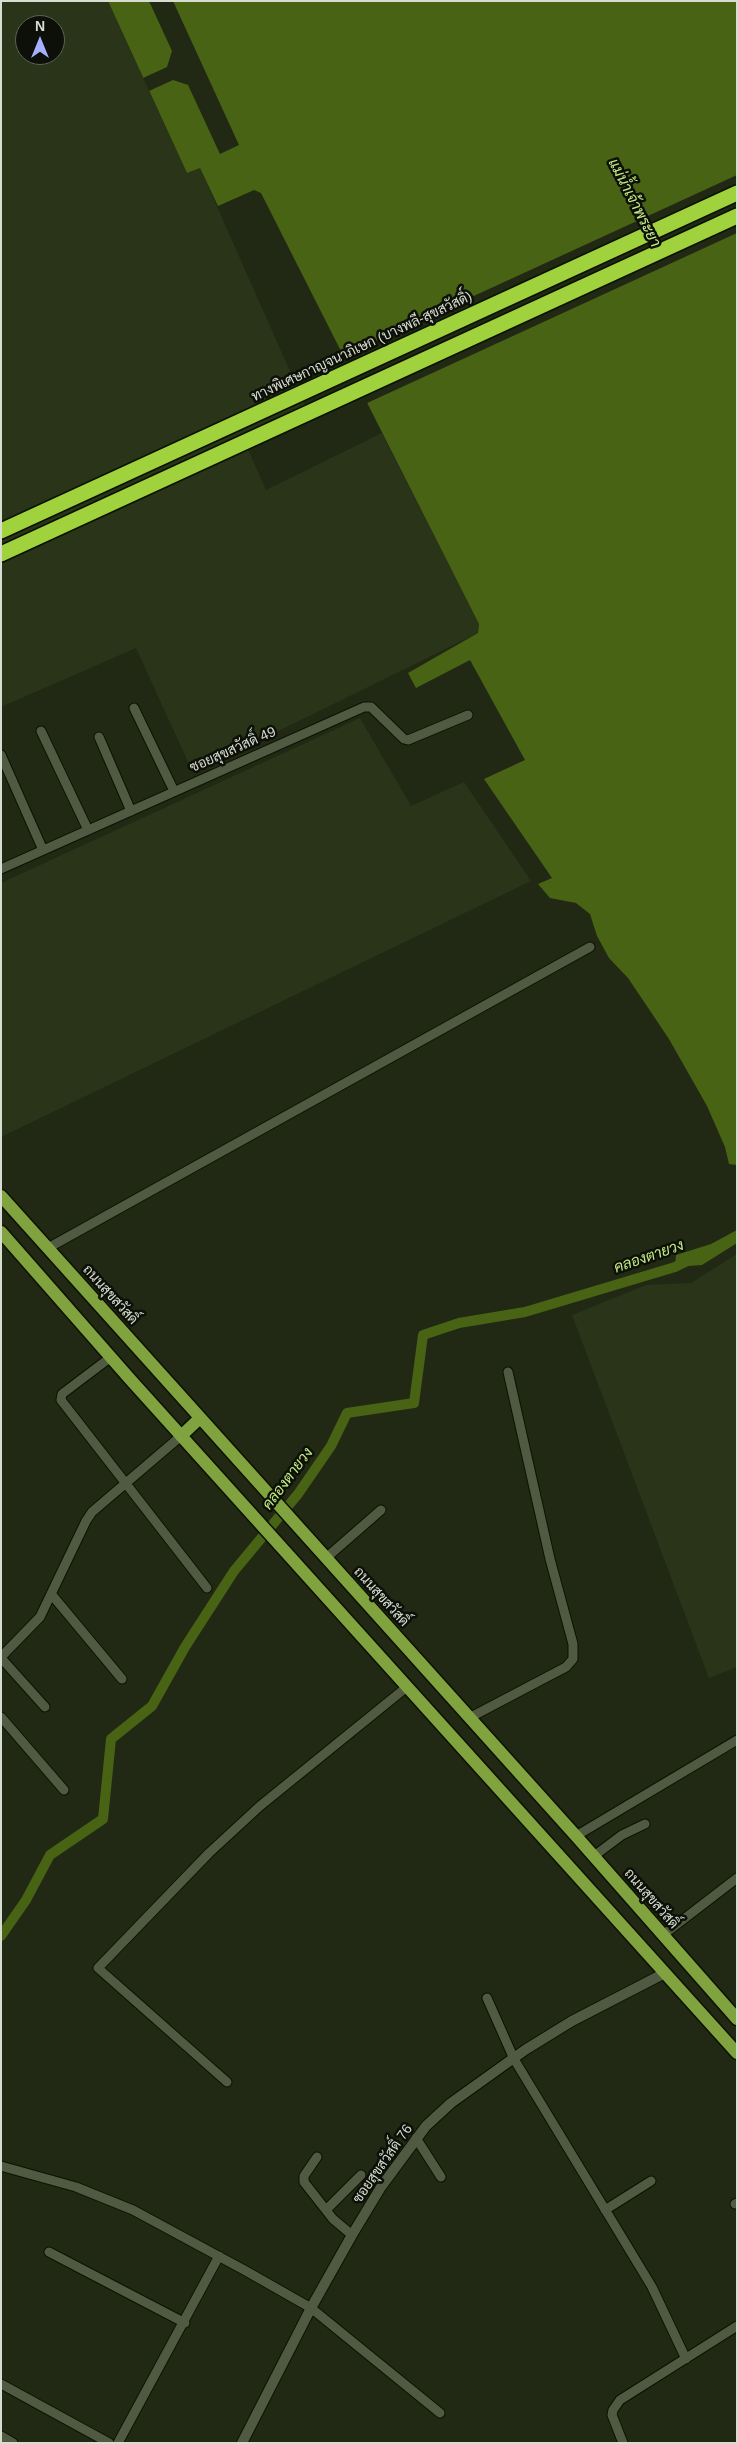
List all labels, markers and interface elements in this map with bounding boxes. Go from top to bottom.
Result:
north arrow [15,15,65,65]
text: N [35,18,45,34]
water label: แม่น้ำเจ้าพระยา [604,156,664,250]
street label: ทางพิเศษกาญจนาภิเษก (บางพลี-สุขสวัสดิ์) [249,288,475,406]
street label: ซอยสุขสวัสดิ์ 49 [187,724,279,776]
water label: คลองตายวง [612,1237,686,1277]
street label: ถนนสุขสวัสดิ์ [79,1262,141,1328]
water label: คลองตายวง [259,1445,317,1513]
street label: ถนนสุขสวัสดิ์ [350,1564,412,1630]
street label: ถนนสุขสวัสดิ์ [620,1866,682,1932]
street label: ซอยสุขสวัสดิ์ 76 [350,2121,416,2207]

